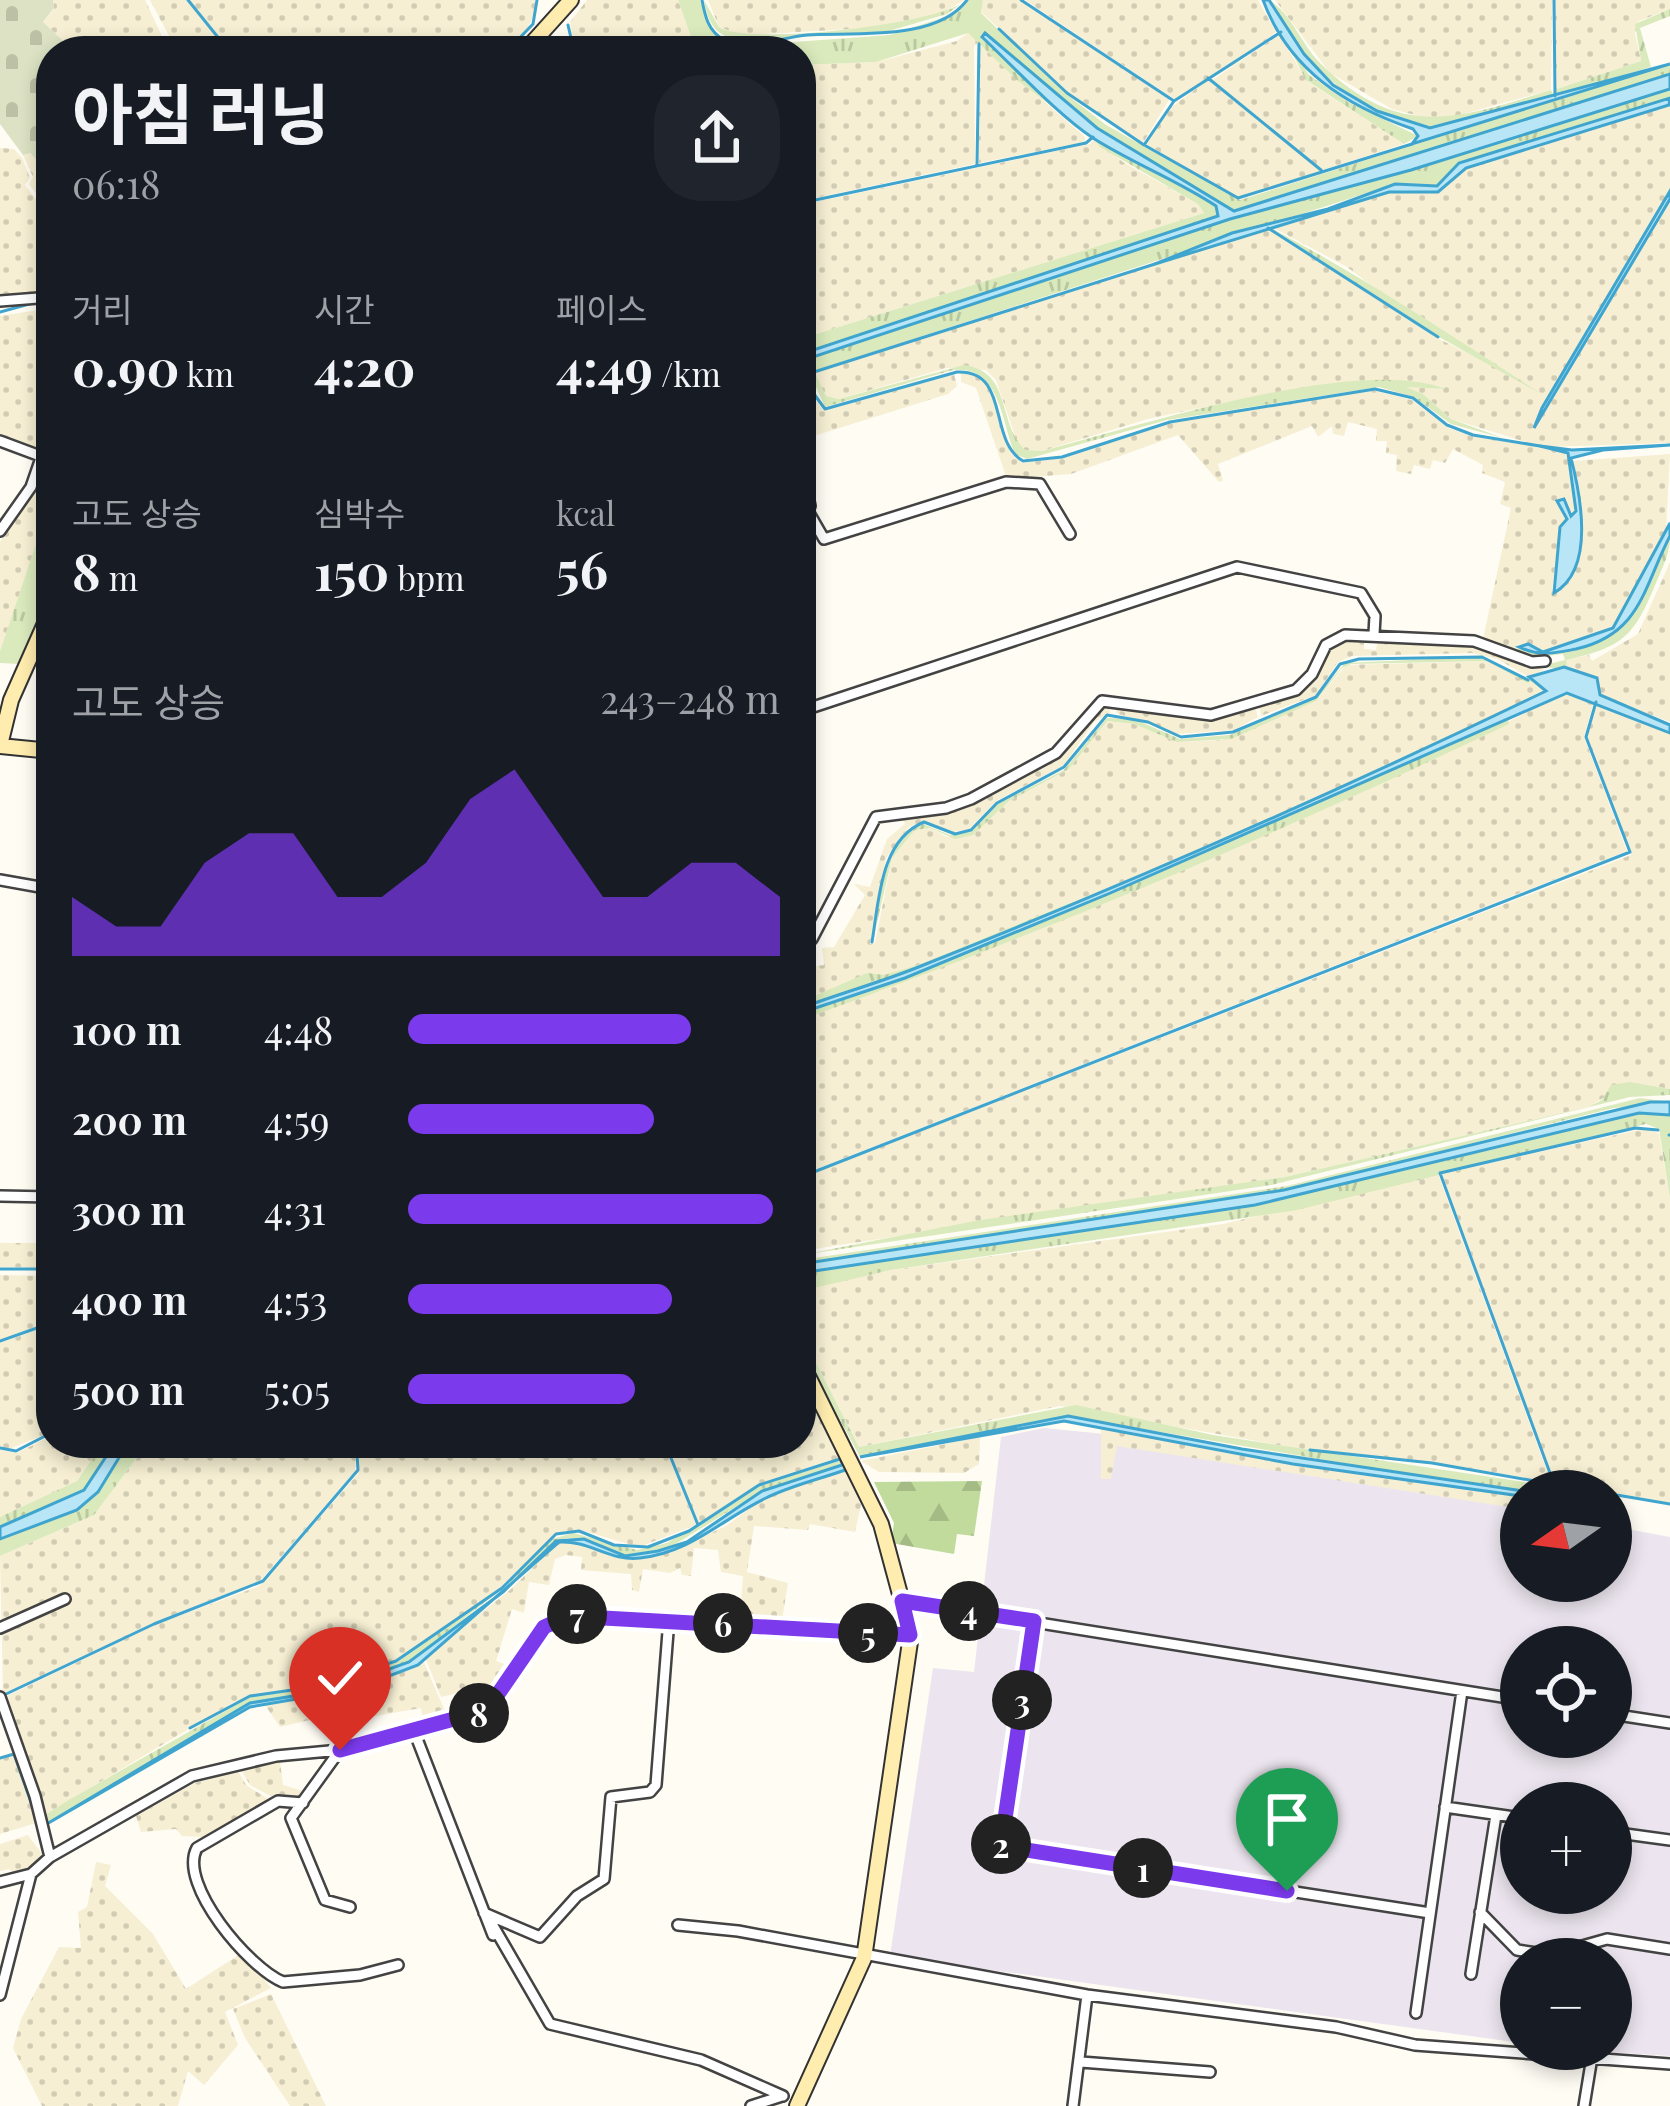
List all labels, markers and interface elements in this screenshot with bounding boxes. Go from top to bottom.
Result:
text: 아침 러닝 [72,68,330,156]
button: share [654,75,780,201]
text: 06:18 [72,157,161,209]
text: 거리 [72,286,133,330]
text: 시간 [314,286,375,330]
text: 페이스 [556,286,647,330]
text: 0.90 [72,332,179,400]
text: 4:20 [314,332,415,400]
text: 4:49 [556,332,653,400]
text: km [179,351,234,395]
text: /km [653,351,721,395]
text: 고도 상승 [72,490,202,534]
text: 심박수 [314,490,405,534]
text: kcal [556,490,615,534]
text: 56 [556,534,608,602]
text: 8 [72,536,101,604]
text: 150 [314,536,389,604]
text: m [101,555,138,599]
text: bpm [389,555,465,599]
text: 243–248 m [600,672,780,724]
text: 고도 상승 [72,675,225,727]
text: 100 m [72,1003,182,1055]
text: 4:48 [264,1003,333,1055]
text: 200 m [72,1093,187,1145]
text: 4:59 [264,1093,330,1145]
text: 300 m [72,1183,186,1235]
text: 4:31 [264,1183,326,1235]
text: 400 m [72,1273,187,1325]
text: 4:53 [264,1273,327,1325]
text: 500 m [72,1363,185,1415]
text: 5:05 [264,1363,330,1415]
north arrow [1500,1470,1632,1602]
map controls [1500,1470,1632,2070]
pin: 4 [939,1581,999,1641]
pin: 7 [547,1584,607,1644]
text: 4 [960,1589,978,1633]
text: 7 [569,1592,585,1636]
pin: 6 [693,1593,753,1653]
text: 6 [714,1601,732,1645]
pin: 5 [838,1603,898,1663]
text: 5 [860,1611,876,1655]
button: locate [1500,1626,1632,1758]
pin [289,1627,391,1750]
icon: check [307,1645,373,1711]
pin: 3 [992,1670,1052,1730]
text: 3 [1014,1678,1030,1722]
pin: 8 [449,1683,509,1743]
text: 8 [470,1691,488,1735]
pin [1236,1768,1338,1891]
button: + [1500,1782,1632,1914]
icon: arrive [1254,1786,1320,1852]
pin: 2 [971,1814,1031,1874]
text: 2 [992,1822,1010,1866]
pin: 1 [1113,1838,1173,1898]
text: 1 [1137,1846,1149,1890]
button: − [1500,1938,1632,2070]

